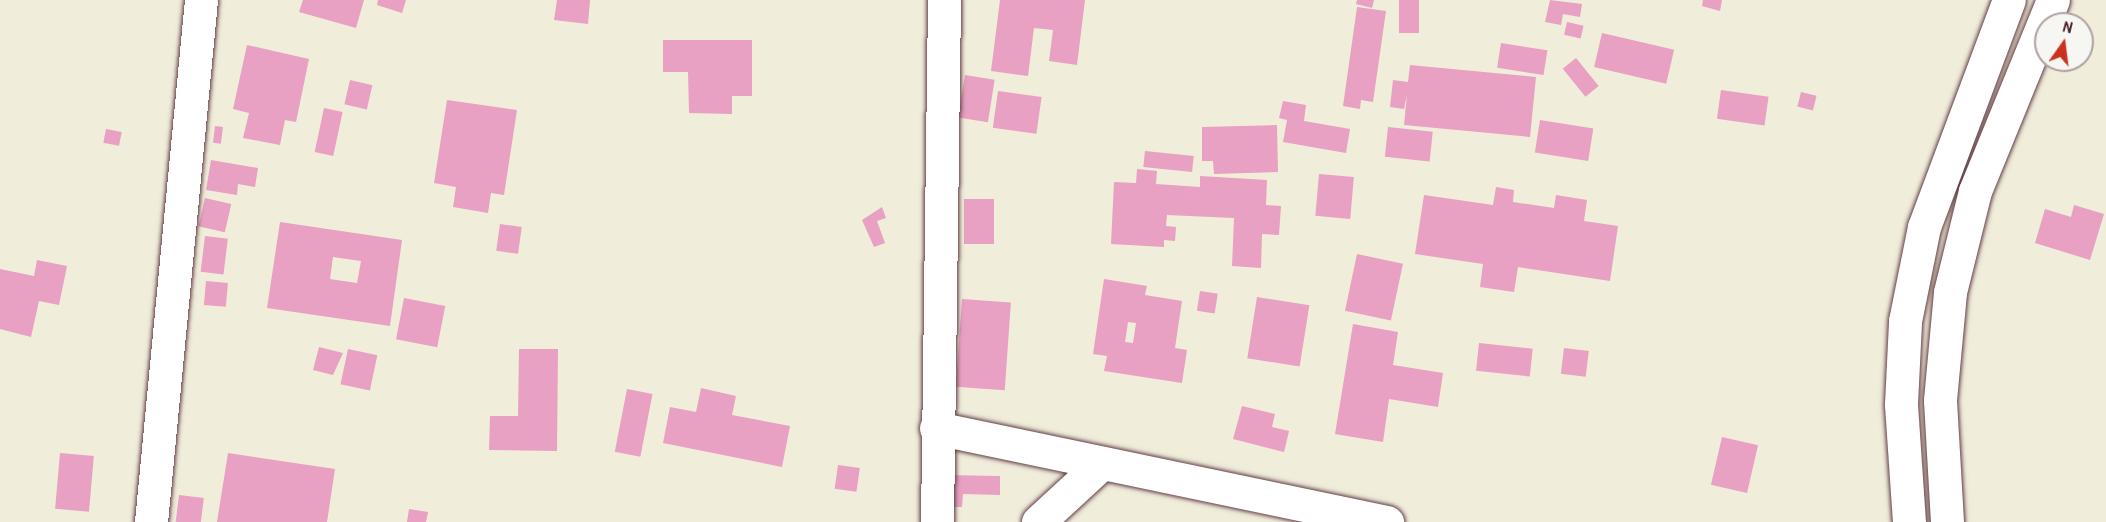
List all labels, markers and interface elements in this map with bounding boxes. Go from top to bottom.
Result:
north arrow [2034,12,2094,72]
text: N [2061,15,2075,38]

